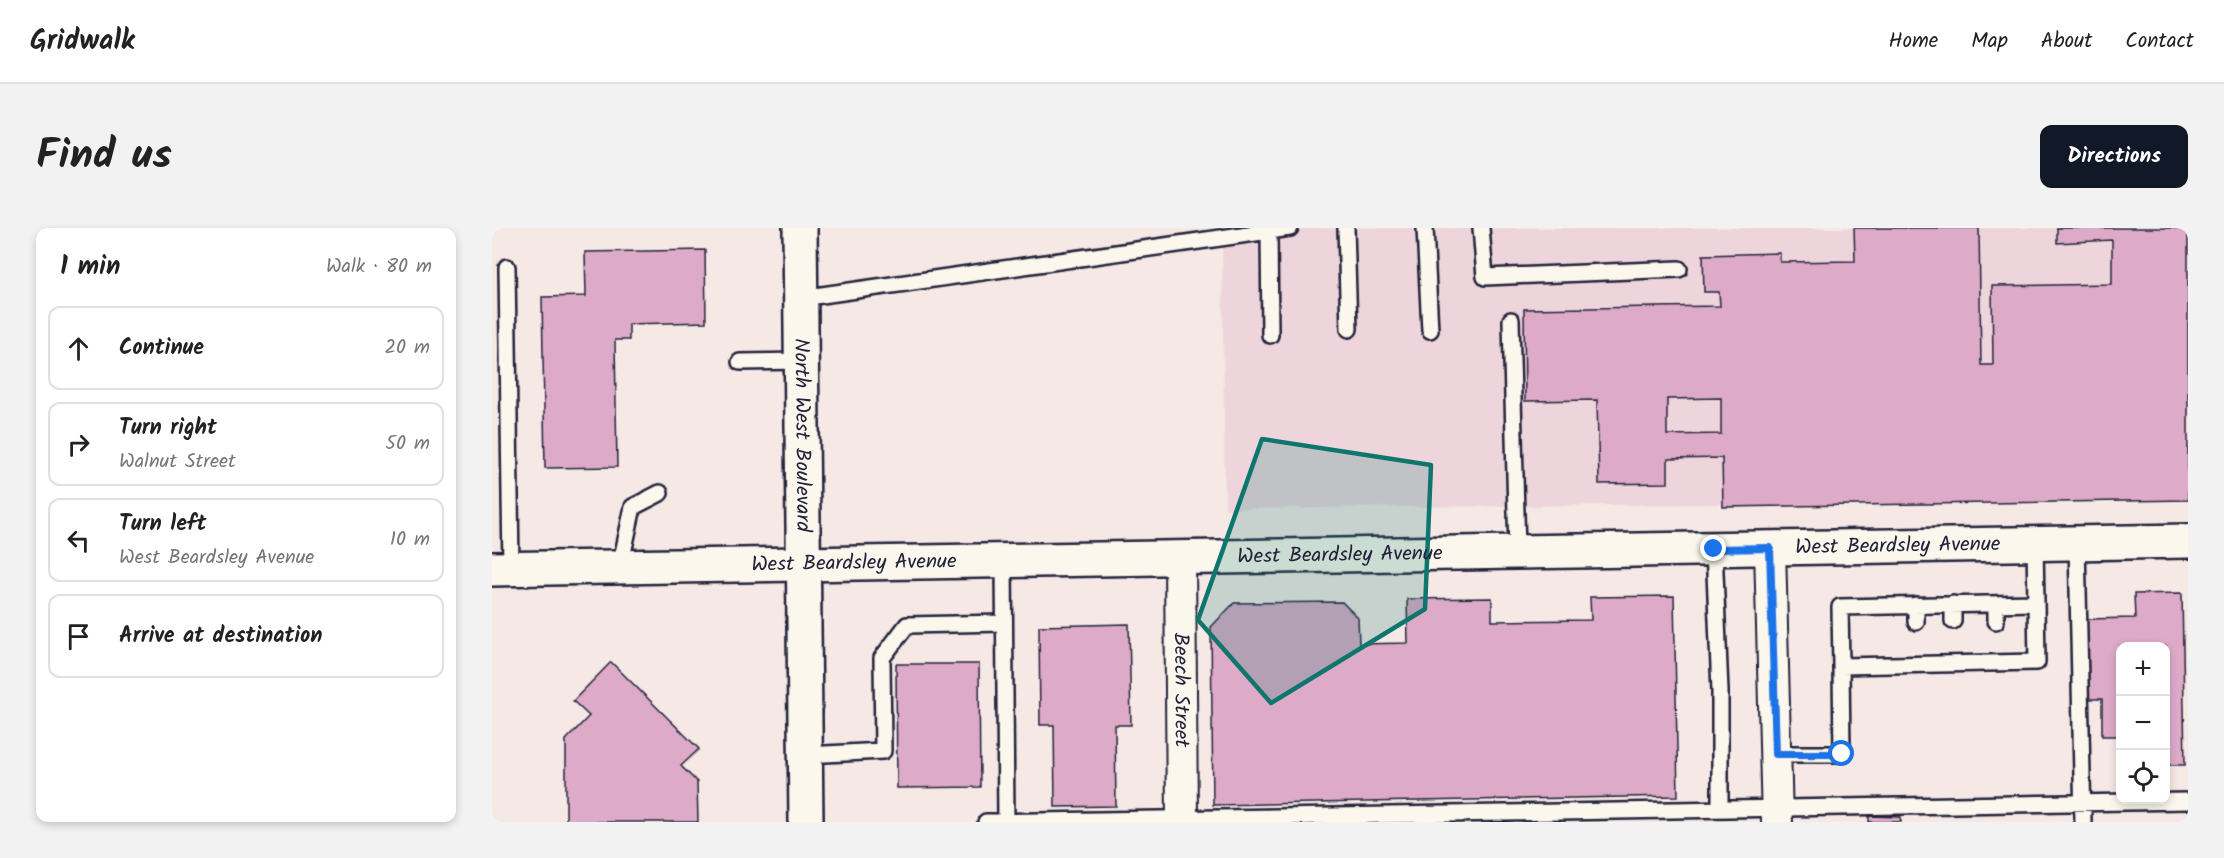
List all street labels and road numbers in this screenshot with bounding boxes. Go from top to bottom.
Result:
street label: North West Boulevard [785,338,820,533]
street label: West Beardsley Avenue [1795,528,2001,564]
street label: West Beardsley Avenue [1237,537,1443,573]
street label: West Beardsley Avenue [751,545,957,581]
street label: Beech Street [1164,633,1198,748]

